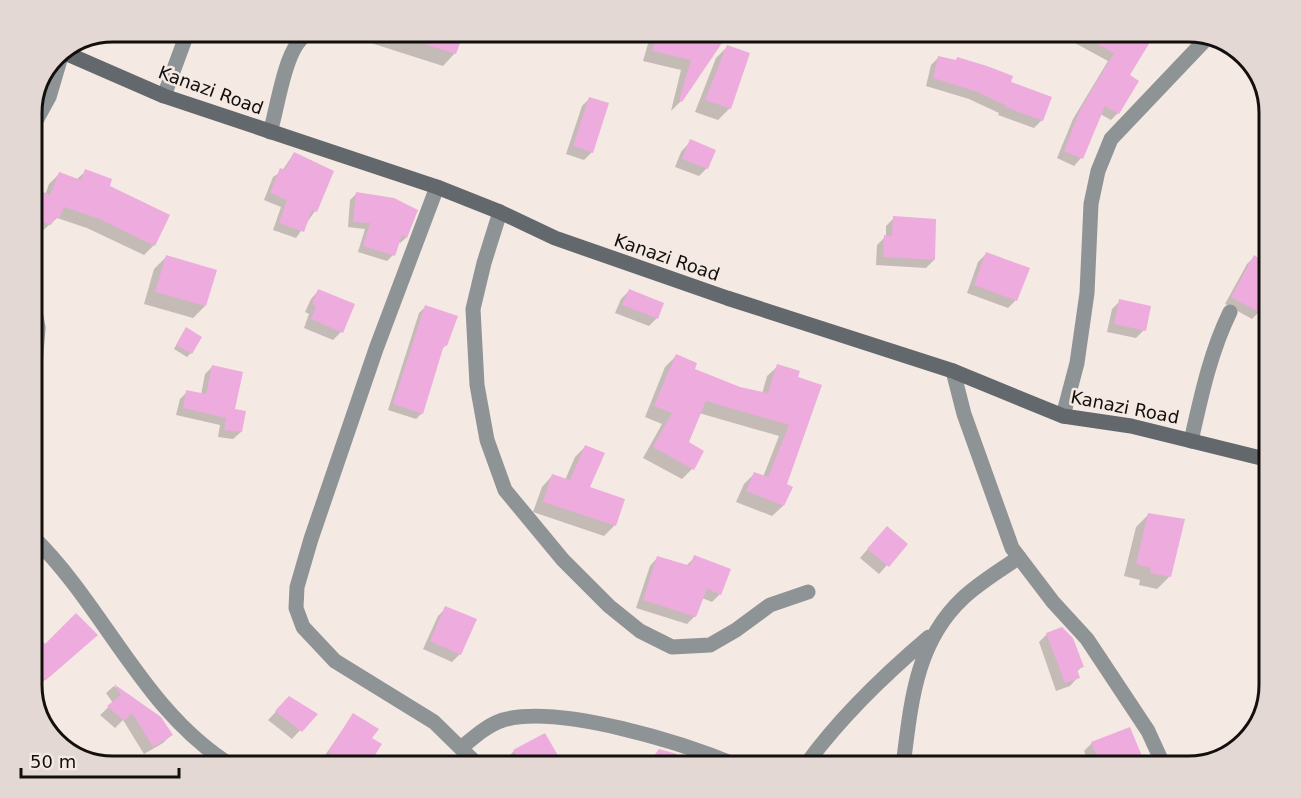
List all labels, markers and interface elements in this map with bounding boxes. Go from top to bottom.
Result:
street label: Kanazi Road [156,61,266,119]
street label: Kanazi Road [611,229,723,285]
street label: Kanazi Road [1069,386,1181,428]
scale bar [21,741,178,779]
text: 50 m [30,751,76,772]

